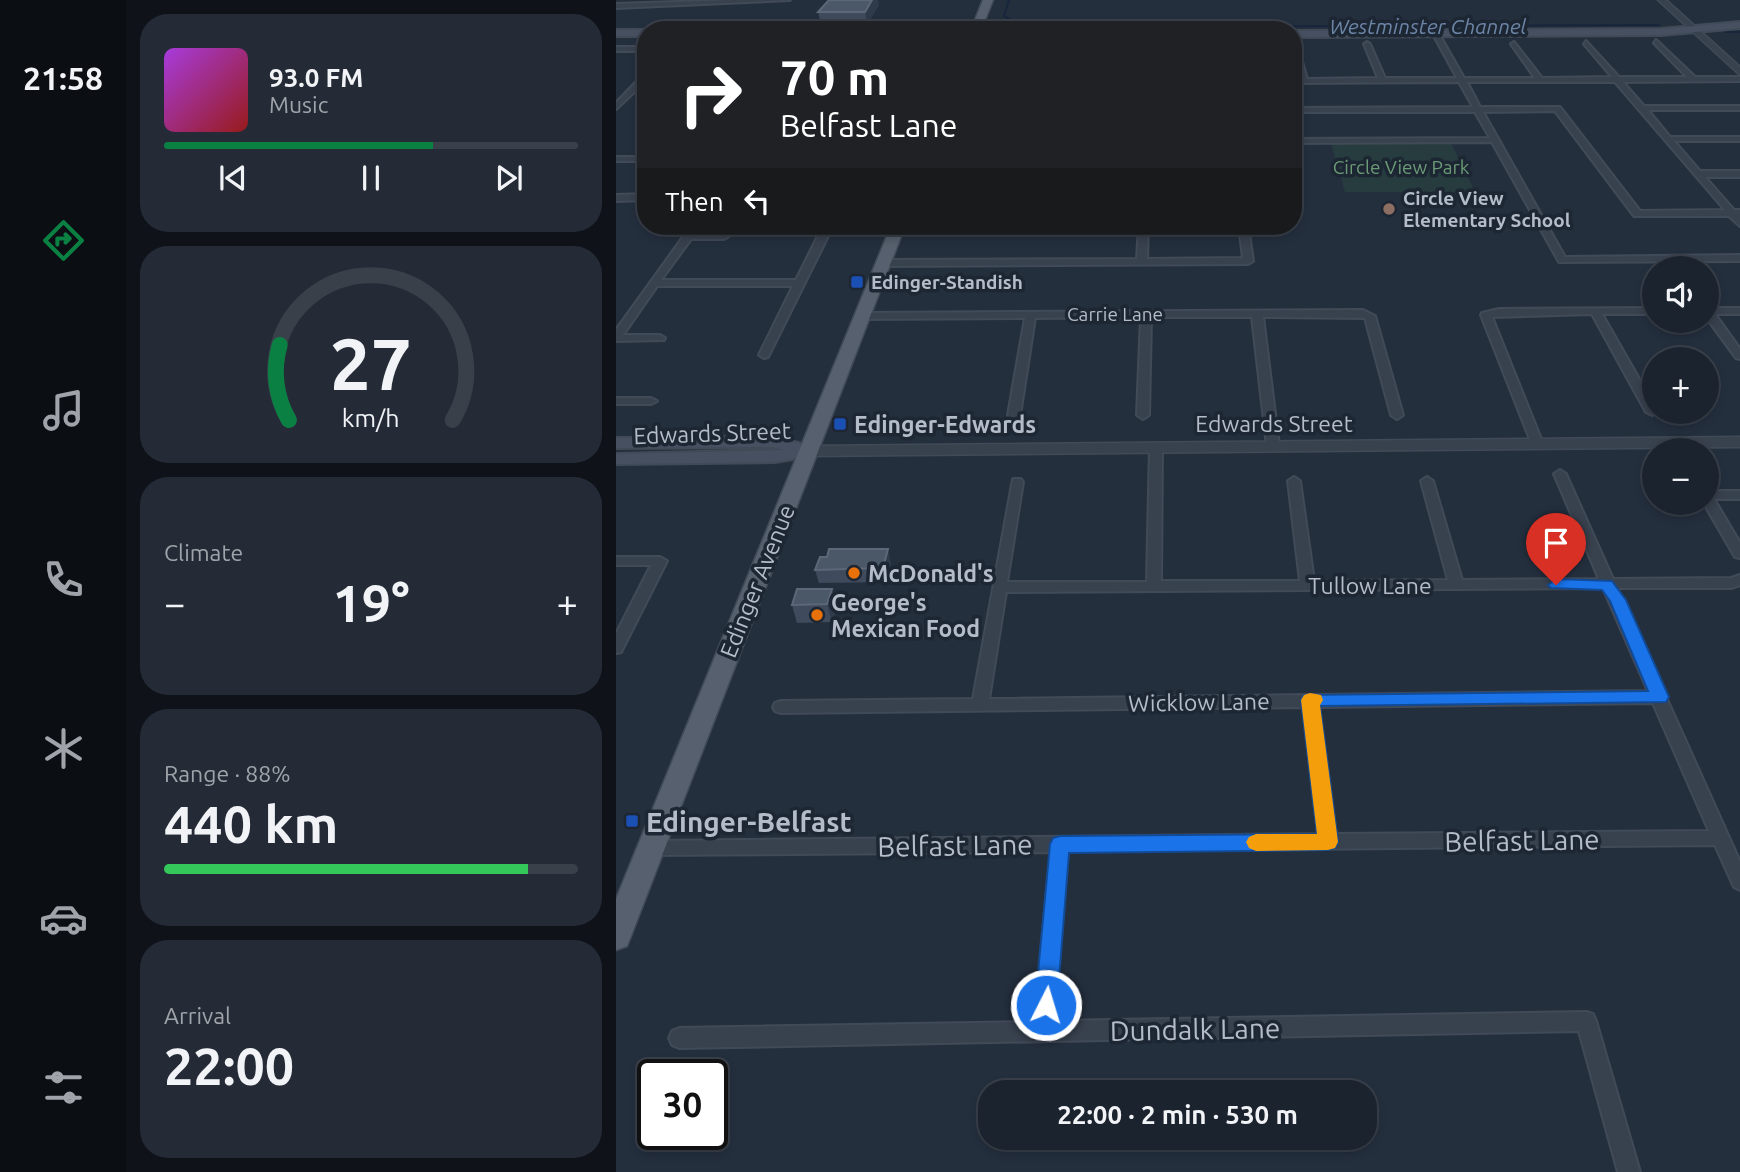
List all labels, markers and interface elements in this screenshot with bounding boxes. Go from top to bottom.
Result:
water label: Westminster Channel [1329,14,1527,38]
icon: right [665,49,756,140]
text: 70 m [780,49,889,104]
text: 21:58 [23,60,103,96]
text: 93.0 FM [269,63,363,92]
text: Music [269,92,328,117]
text: Belfast Lane [780,107,957,143]
park label: Circle View Park [1333,156,1470,178]
icon: previous [214,159,252,197]
icon: pause [352,159,390,197]
icon: next [490,159,528,197]
icon: left [738,182,776,220]
text: Then [665,187,724,216]
place label: Circle View Elementary School [1403,187,1571,231]
marker: Circle View Elementary School [1381,201,1397,217]
icon: directions [39,216,88,265]
map controls [1642,256,1719,515]
button: sound [1642,256,1719,333]
place label: Edinger-Standish [871,271,1023,293]
marker: Edinger-Standish [849,274,865,290]
street label: Carrie Lane [1067,303,1163,325]
text: 27 [330,323,412,405]
button: + [1642,347,1719,424]
icon: music [39,386,88,435]
text: km/h [342,404,400,432]
street label: Edwards Street [1195,411,1353,436]
place label: Edinger-Edwards [854,412,1036,437]
marker: Edinger-Edwards [832,416,848,432]
street label: Edwards Street [633,418,791,448]
button: − [1642,438,1719,515]
street label: Edinger Avenue [715,501,799,661]
pin [1526,513,1586,585]
icon: arrive [1537,524,1575,562]
text: Climate [164,540,243,565]
icon: phone [39,555,88,604]
place label: McDonald's [868,561,994,586]
marker: McDonald's [846,565,862,581]
street label: Tullow Lane [1308,573,1432,598]
text: 19° [332,574,410,632]
text: − [164,582,185,624]
text: + [557,582,578,624]
place label: George's Mexican Food [831,590,980,641]
marker: George's Mexican Food [809,607,825,623]
street label: Wicklow Lane [1128,688,1270,716]
icon: climate [39,724,88,773]
text: Range · 88% [164,761,291,786]
text: 440 km [164,795,338,853]
place label: Edinger-Belfast [646,806,851,837]
marker: Edinger-Belfast [624,813,640,829]
street label: Belfast Lane [1444,823,1600,857]
street label: Belfast Lane [877,828,1033,862]
icon: car [39,894,88,943]
position arrow [1009,968,1083,1042]
text: Arrival [164,1003,231,1028]
street label: Dundalk Lane [1109,1012,1281,1046]
text: 22:00 [164,1037,294,1095]
speed limit sign: 30 [637,1059,728,1150]
icon: filters [39,1063,88,1112]
text: 22:00 · 2 min · 530 m [1057,1100,1298,1129]

